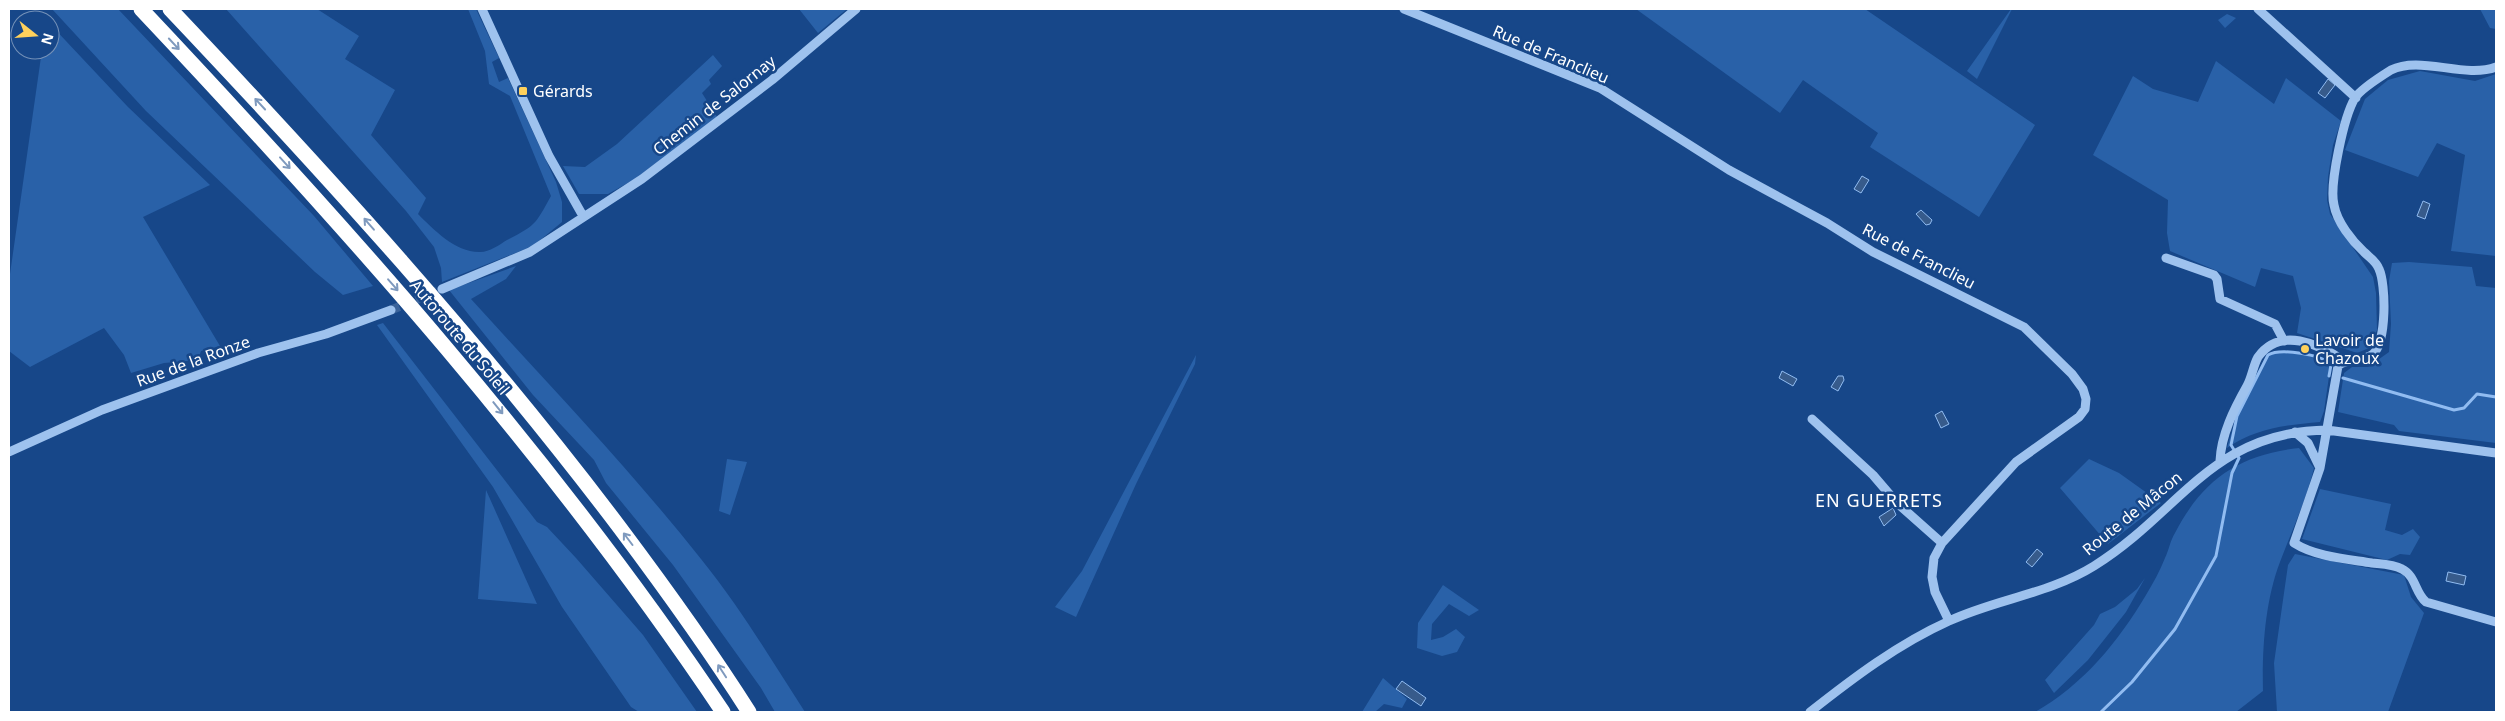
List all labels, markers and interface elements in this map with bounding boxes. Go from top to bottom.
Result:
north arrow [10,10,60,60]
street label: Rue de Franclieu [1489,20,1613,88]
text: N [37,31,59,47]
one-way arrow [168,38,180,51]
street label: Chemin de Salornay [648,50,781,160]
place label: Gérards [533,80,593,102]
marker: Gérards [517,85,529,97]
one-way arrow [254,98,266,110]
one-way arrow [279,157,291,169]
one-way arrow [363,218,375,231]
street label: Rue de Franclieu [1859,218,1979,294]
street label: Autoroute du Soleil [405,275,515,399]
one-way arrow [387,278,398,291]
place label: Lavoir de Chazoux [2315,329,2384,369]
street label: Rue de la Ronze [133,330,253,392]
marker: Lavoir de Chazoux [2299,343,2311,355]
one-way arrow [492,402,503,415]
street label: Route de Mâcon [2078,466,2186,560]
district label: EN GUERRETS [1815,488,1943,512]
one-way arrow [622,533,633,546]
one-way arrow [717,665,727,679]

